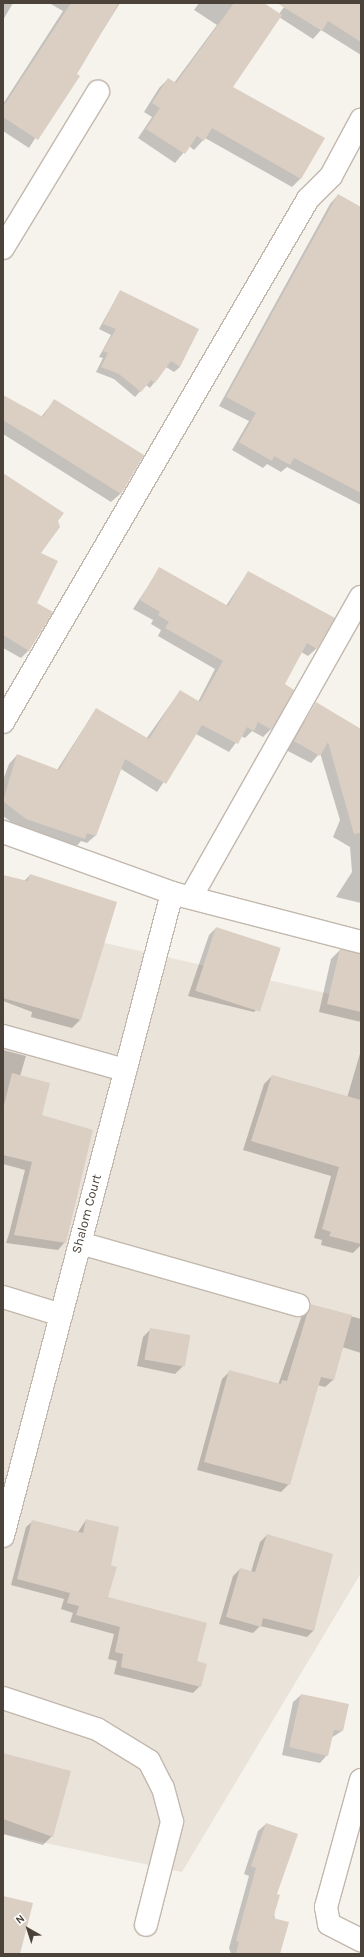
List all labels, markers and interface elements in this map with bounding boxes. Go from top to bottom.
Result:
street label: Shalom Court [69,1173,105,1255]
north arrow [8,1909,48,1949]
text: N [13,1912,27,1927]

